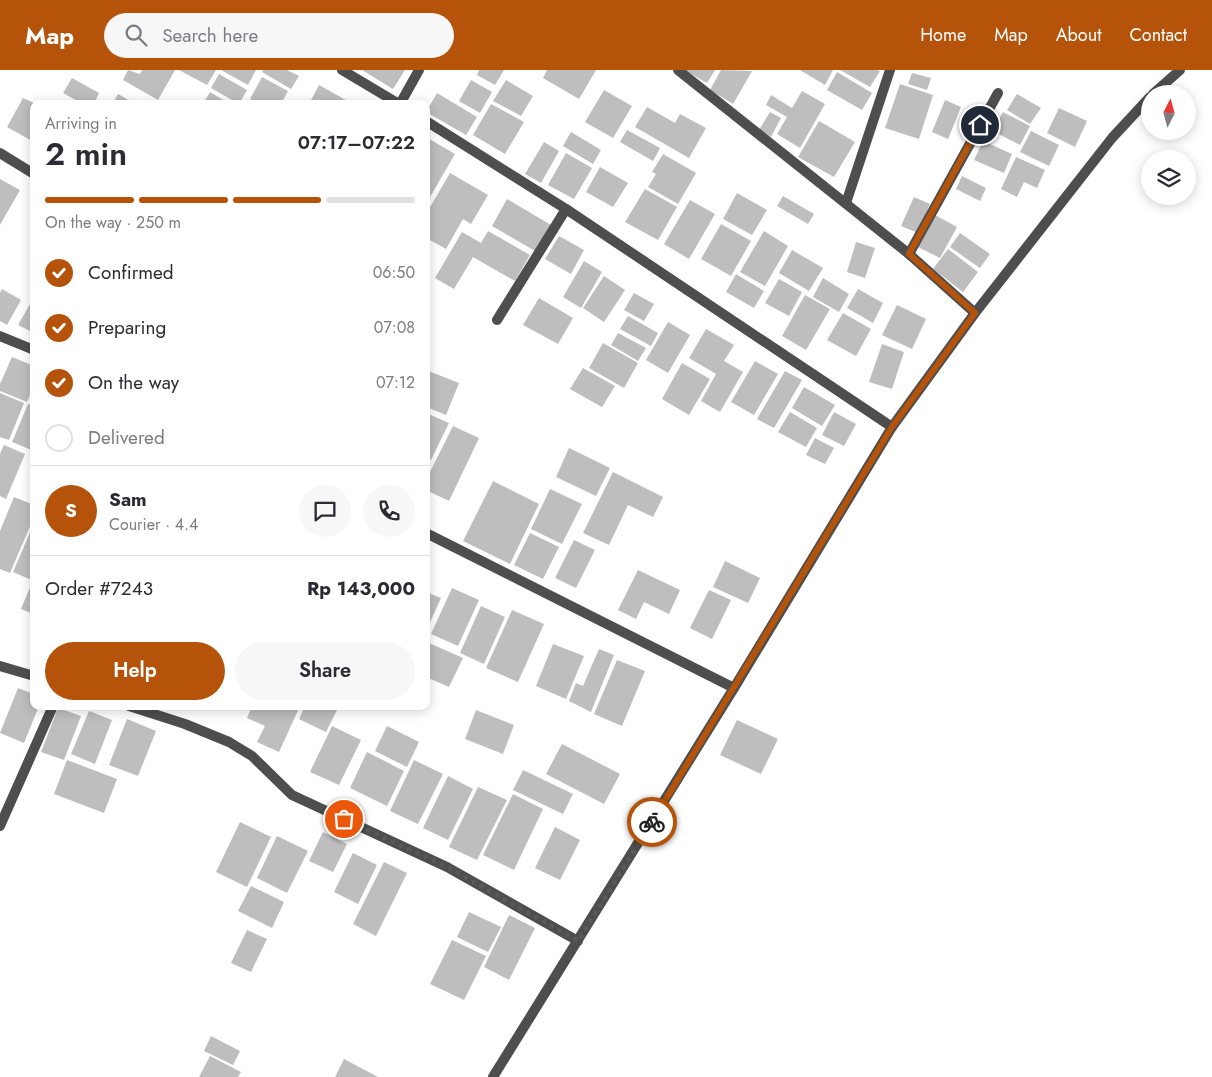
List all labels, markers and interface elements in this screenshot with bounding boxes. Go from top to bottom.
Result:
search box [104,13,454,58]
text: Map [25,18,74,53]
icon: search [122,21,150,49]
text: Search here [162,22,258,49]
text: Home [920,22,966,48]
text: Map [994,22,1028,48]
text: About [1056,22,1101,48]
text: Contact [1129,22,1187,48]
north arrow [1141,85,1196,140]
map controls [1141,85,1196,205]
pin [959,104,1001,146]
icon: home [966,111,994,139]
text: Arriving in [45,112,117,135]
text: 07:17–07:22 [298,129,415,156]
text: 2 min [45,131,127,177]
button: layers [1141,150,1196,205]
text: On the way · 250 m [45,211,181,234]
icon: check [45,259,73,287]
text: Confirmed [88,259,174,286]
text: 06:50 [373,261,415,284]
icon: check [45,314,73,342]
text: Preparing [88,314,166,341]
text: 07:08 [374,316,415,339]
icon: check [45,369,73,397]
text: On the way [88,369,179,396]
text: 07:12 [376,371,415,394]
text: Delivered [88,424,165,451]
button: chat [299,485,351,537]
button: phone [363,485,415,537]
text: Sam [109,486,147,513]
text: S [65,497,77,524]
text: Courier · 4.4 [109,513,198,536]
text: Order #7243 [45,575,153,602]
text: Rp 143,000 [307,575,415,602]
button: Help [45,642,225,700]
button: Share [235,642,415,700]
courier [627,797,677,847]
pin [323,798,365,840]
icon: bag [330,805,358,833]
icon: bike [638,808,666,836]

